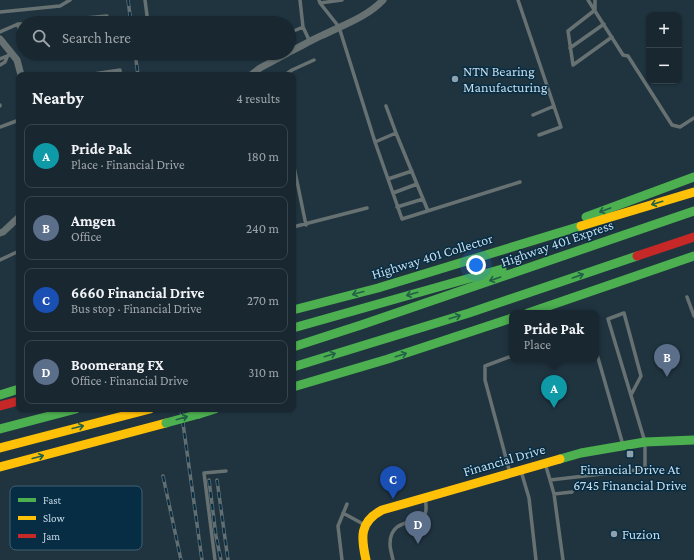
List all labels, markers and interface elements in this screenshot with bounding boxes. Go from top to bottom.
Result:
map controls [646,12,682,84]
button: + [646,12,682,48]
search box [16,16,296,60]
icon: search [30,27,52,49]
text: Search here [62,30,131,46]
button: − [646,48,682,84]
place label: NTN Bearing Manufacturing [463,63,548,95]
marker: NTN Bearing Manufacturing [450,74,460,84]
text: Nearby [32,89,84,108]
text: 4 results [236,91,280,106]
text: Pride Pak [71,141,131,157]
text: A [42,149,50,164]
text: 180 m [247,149,279,164]
text: Place · Financial Drive [71,157,185,172]
one-way arrow [650,200,663,207]
one-way arrow [598,207,611,214]
text: Amgen [71,213,116,229]
street label: Highway 401 Express [498,216,616,270]
text: B [42,221,50,236]
text: 240 m [246,221,279,236]
text: Office [71,229,102,244]
street label: Highway 401 Collector [369,230,495,282]
your location [466,255,486,275]
one-way arrow [571,272,584,279]
one-way arrow [489,276,502,283]
text: 6660 Financial Drive [71,285,205,301]
one-way arrow [352,290,365,297]
one-way arrow [406,291,419,299]
text: C [42,293,50,308]
text: 270 m [247,293,279,308]
text: Bus stop · Financial Drive [71,301,202,316]
popup [509,310,599,362]
one-way arrow [448,313,461,320]
text: Pride Pak [524,321,584,337]
text: Place [524,337,551,352]
pin: B [654,344,680,377]
one-way arrow [324,351,337,358]
one-way arrow [394,351,407,358]
text: Boomerang FX [71,357,164,373]
text: D [42,365,50,380]
text: 310 m [248,365,279,380]
text: Office · Financial Drive [71,373,188,388]
pin: A [541,375,567,408]
one-way arrow [176,414,189,421]
one-way arrow [72,423,85,431]
street label: Financial Drive [461,441,547,479]
marker: Financial Drive At 6745 Financial Drive [625,449,635,459]
one-way arrow [31,453,44,460]
place label: Financial Drive At 6745 Financial Drive [573,461,687,493]
pin: C [380,466,406,499]
legend [10,486,142,550]
text: Fast [43,494,62,506]
pin: D [405,511,431,544]
text: Slow [43,512,65,524]
place label: Fuzion [622,526,661,542]
marker: Fuzion [609,529,619,539]
text: Jam [42,530,60,543]

